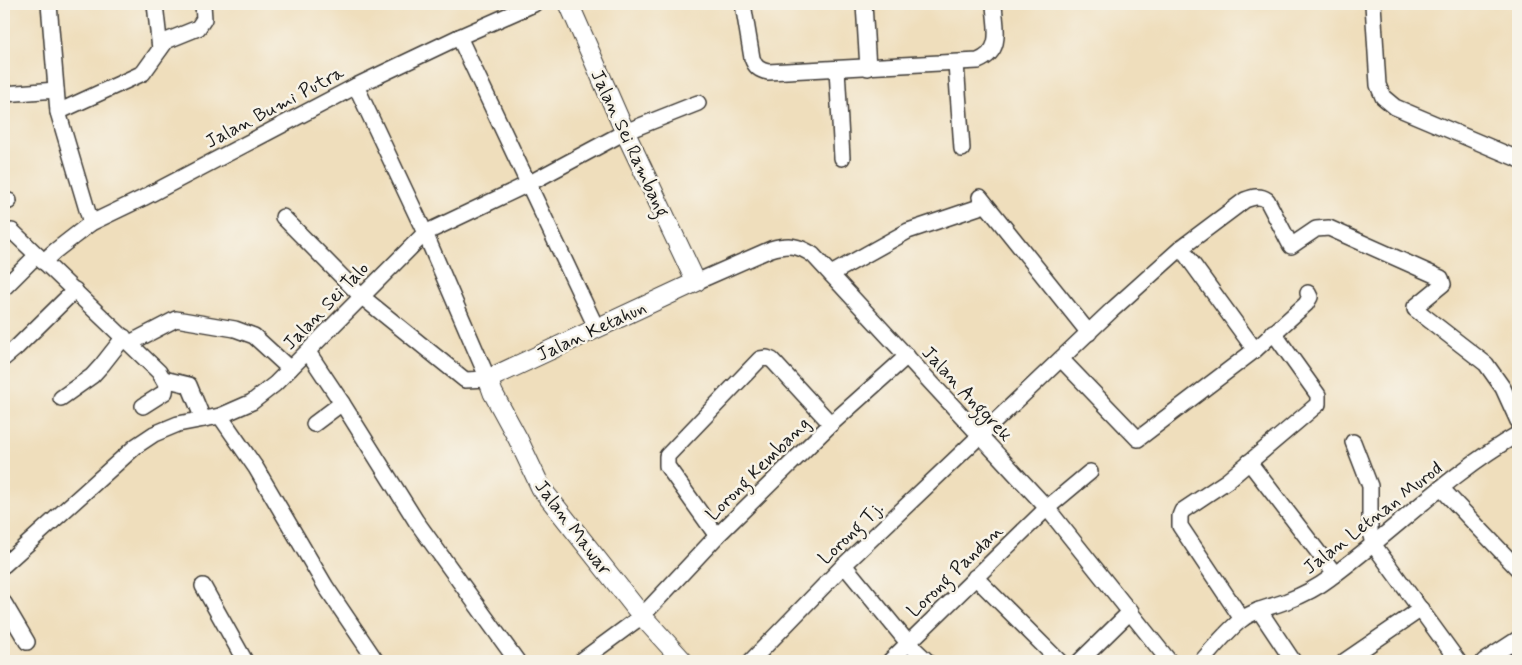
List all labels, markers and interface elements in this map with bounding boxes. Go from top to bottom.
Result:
street label: Jalan Bumi Putra [201,60,349,154]
street label: Jalan Sei Rambang [582,66,675,223]
street label: Jalan Sei Talo [278,256,375,356]
street label: Jalan Ketahun [533,295,651,368]
street label: Jalan Anggrek [914,341,1018,450]
street label: Lorong Kembang [701,412,818,529]
street label: Jalan Letnan Murod [1298,456,1448,580]
street label: Jalan Mawar [529,475,617,581]
street label: Lorong Tj. [813,496,891,573]
street label: Lorong Pandan [902,519,1010,625]

